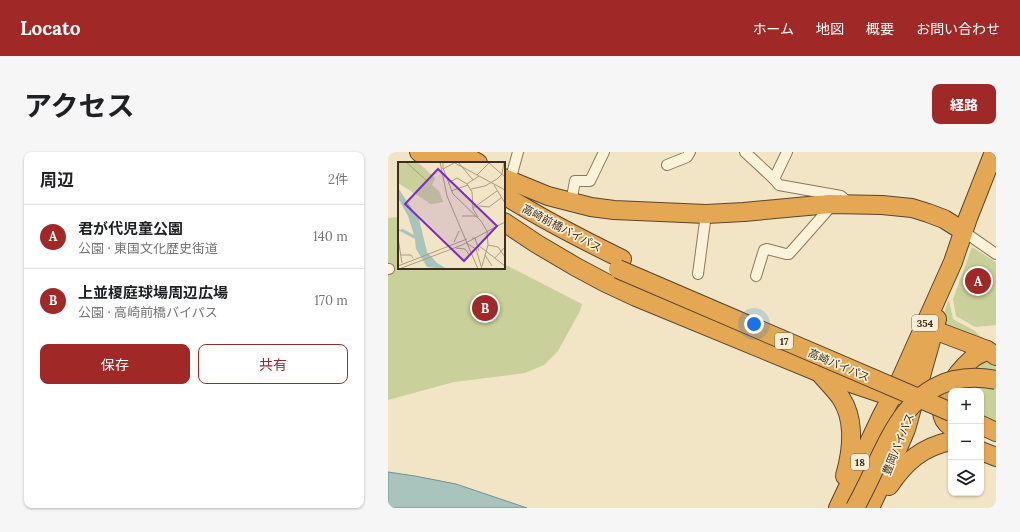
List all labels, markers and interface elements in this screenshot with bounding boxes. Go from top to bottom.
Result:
text: Locato [20,16,81,40]
text: ホーム [752,20,794,38]
text: 地図 [816,20,844,38]
text: 概要 [866,20,894,38]
text: お問い合わせ [916,20,1000,38]
button: 経路 [932,84,996,124]
text: アクセス [24,88,135,124]
inset map [398,162,505,269]
text: 周辺 [40,169,74,191]
text: 2件 [328,171,348,188]
street label: 高崎前橋バイパス [520,201,604,255]
text: 君が代児童公園 [78,219,183,238]
text: A [49,228,57,245]
text: 140 m [313,228,348,245]
text: 公園 · 東国文化歴史街道 [78,240,218,257]
pin: A [965,266,991,296]
text: 上並榎庭球場周辺広場 [78,283,228,302]
text: B [49,292,57,309]
text: 170 m [314,292,348,309]
pin: B [472,293,498,323]
text: 公園 · 高崎前橋バイパス [78,304,218,321]
your location [744,314,764,334]
road number: 354 [912,315,938,331]
road number: 17 [775,333,793,349]
button: 保存 [40,344,190,384]
button: 共有 [198,344,348,384]
street label: 高崎バイパス [806,346,872,384]
map controls [948,388,984,496]
button: + [948,388,984,424]
street label: 豊岡バイパス [879,411,917,477]
button: − [948,424,984,460]
road number: 18 [851,454,869,470]
button: layers [948,460,984,496]

